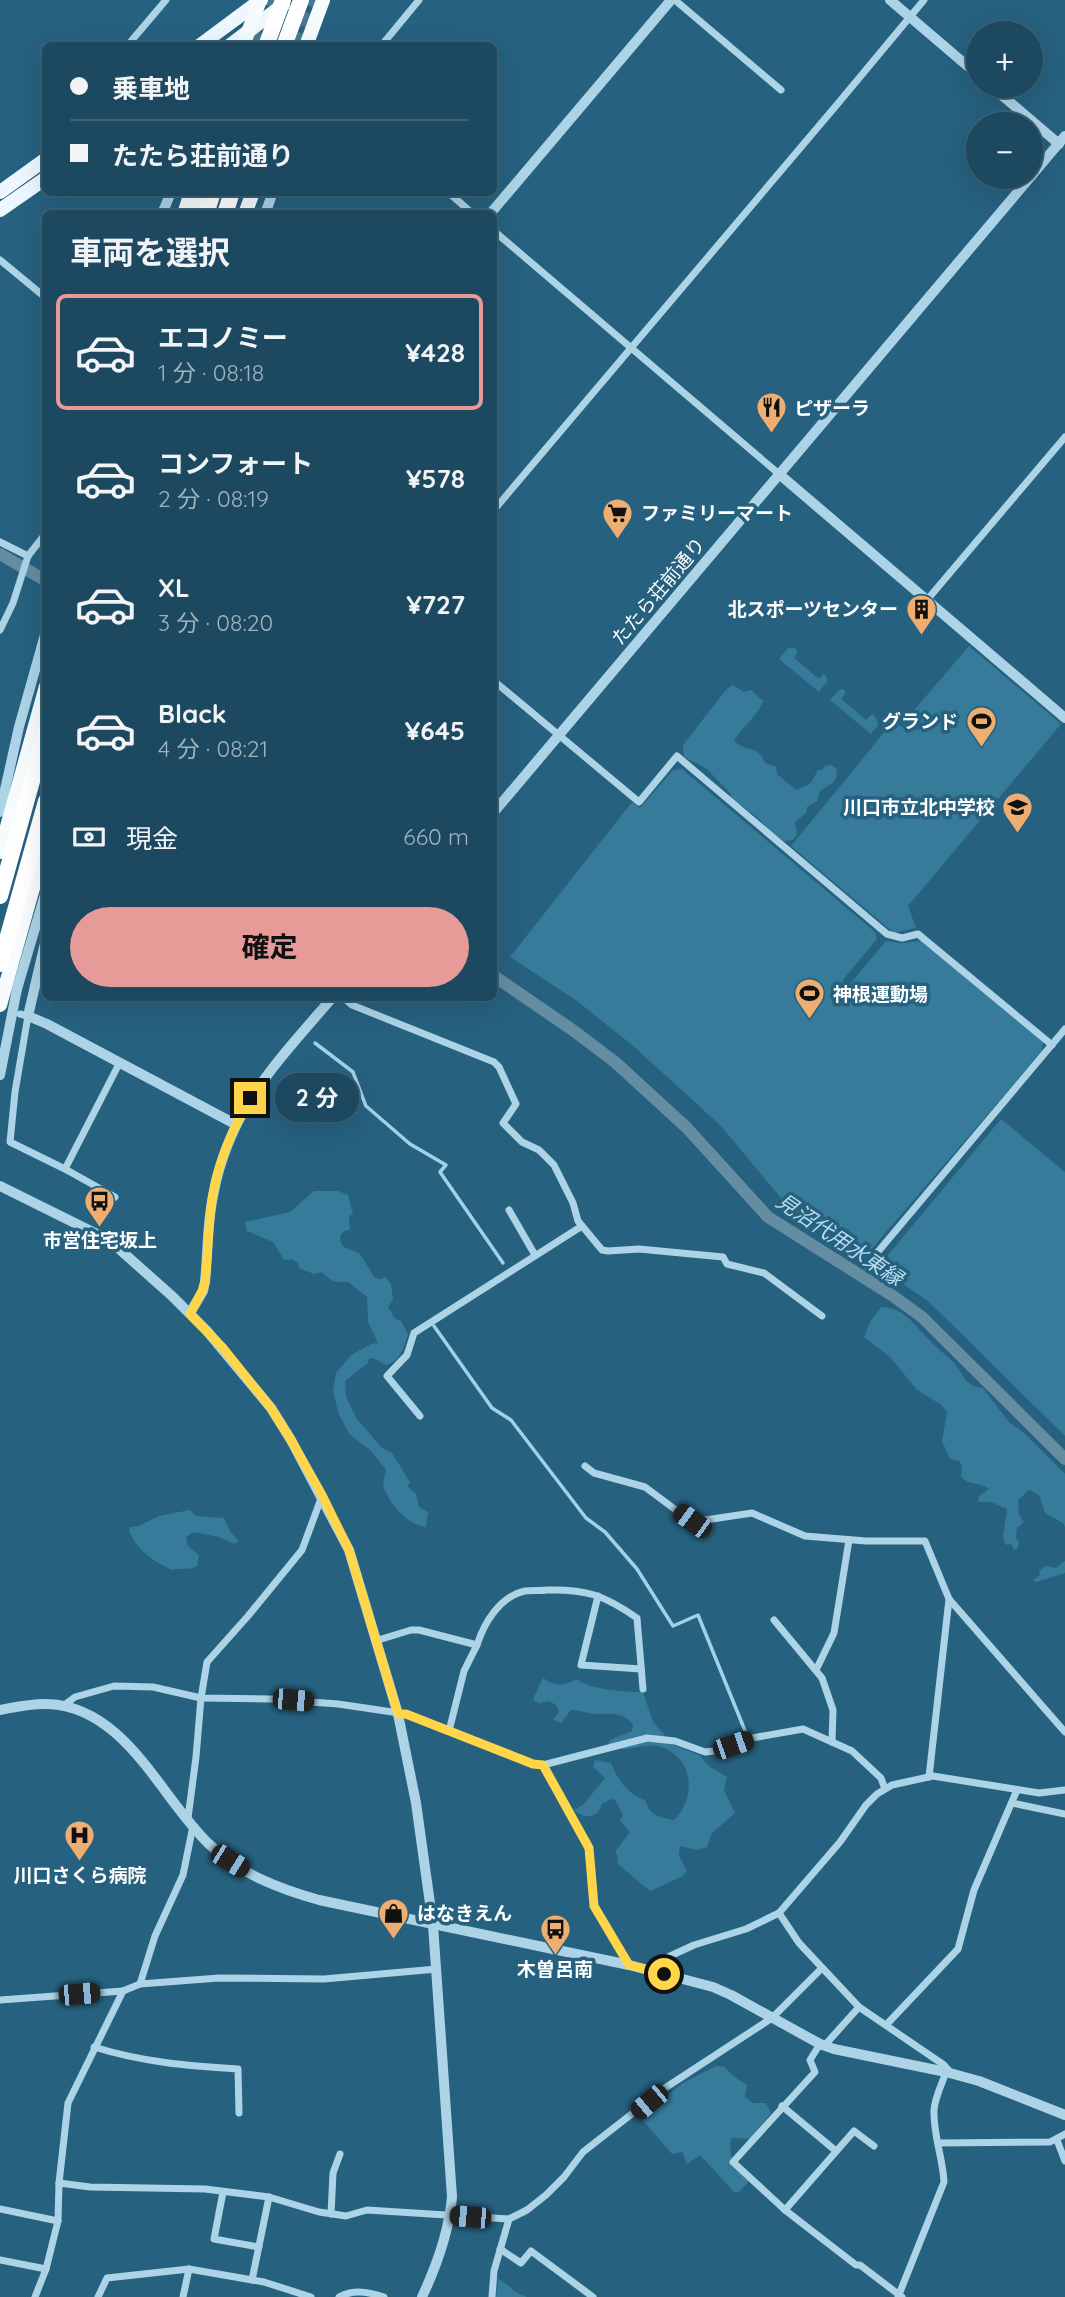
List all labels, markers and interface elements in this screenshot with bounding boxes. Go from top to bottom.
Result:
map controls [966,21,1043,189]
button: + [966,21,1043,98]
text: 乗車地 [112,72,190,105]
button: − [966,112,1043,189]
text: たたら荘前通り [112,139,294,172]
text: 車両を選択 [70,232,230,272]
icon: car [74,321,137,384]
text: エコノミー [158,321,288,354]
text: ¥428 [405,336,465,369]
text: 1 分 · 08:18 [158,358,264,387]
restaurant icon: ピザーラ [754,391,788,435]
place label: ピザーラ [794,396,870,420]
icon: car [74,447,137,510]
text: コンフォート [158,447,313,480]
text: ¥578 [406,462,465,495]
text: 2 分 · 08:19 [158,484,269,513]
supermarket icon: ファミリーマート [601,496,635,540]
place label: ファミリーマート [641,501,793,525]
street label: たたら荘前通り [606,532,710,650]
text: XL [158,571,190,604]
icon: car [74,573,137,636]
text: ¥727 [406,588,465,621]
building icon: 北スポーツセンター [904,592,938,636]
place label: 北スポーツセンター [727,597,898,621]
text: 3 分 · 08:20 [158,608,273,637]
text: Black [158,697,227,730]
icon: car [74,699,137,762]
sports icon: グランド [964,704,998,748]
place label: グランド [882,709,958,733]
text: ¥645 [405,714,465,747]
text: 4 分 · 08:21 [158,734,268,763]
school or university icon: 川口市立北中学校 [1001,790,1035,834]
place label: 川口市立北中学校 [843,795,995,819]
icon: cash [70,818,108,856]
text: 現金 [126,822,178,855]
text: 660 m [403,822,469,851]
button: 確定 [70,907,469,987]
sports icon: 神根運動場 [793,977,827,1021]
place label: 神根運動場 [833,982,928,1006]
callout: 2 分 [274,1074,358,1122]
route end [234,1082,266,1114]
text: 2 分 [296,1083,338,1112]
bus stop icon: 市営住宅坂上 [83,1184,117,1228]
water label: 見沼代用水東縁 [772,1187,910,1292]
place label: 市営住宅坂上 [43,1228,157,1252]
car [669,1500,716,1542]
car [272,1688,315,1712]
car [710,1728,757,1762]
hospital icon: 川口さくら病院 [63,1819,97,1863]
car [207,1841,254,1881]
place label: 川口さくら病院 [13,1863,147,1887]
shop icon: はなきえん [377,1896,411,1940]
place label: はなきえん [417,1901,512,1925]
bus stop icon: 木曽呂南 [538,1913,572,1957]
place label: 木曽呂南 [517,1957,593,1981]
route start [648,1958,680,1990]
car [58,1982,101,2006]
car [627,2080,672,2124]
car [449,2205,492,2229]

